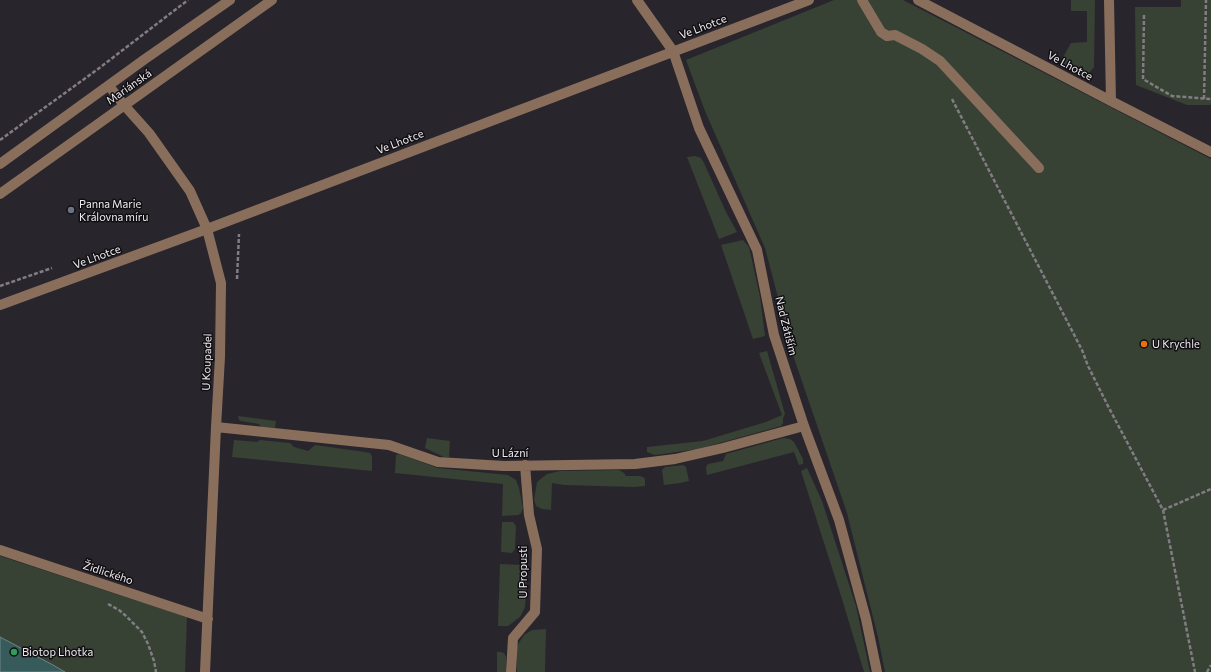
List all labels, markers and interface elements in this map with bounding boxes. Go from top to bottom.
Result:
street label: Ve Lhotce [678,12,728,42]
street label: Ve Lhotce [1045,49,1095,83]
street label: Mariánská [104,67,154,107]
street label: Ve Lhotce [375,127,425,157]
place label: Panna Marie Královna míru [79,197,148,223]
marker: Panna Marie Královna míru [66,205,76,215]
street label: Ve Lhotce [72,242,122,272]
street label: Nad Zátiším [772,295,800,357]
street label: U Koupadel [199,333,215,391]
place label: U Krychle [1152,337,1200,351]
marker: U Krychle [1139,339,1149,349]
street label: U Lázní [492,446,528,460]
street label: U Propusti [516,546,530,598]
street label: Židlického [81,559,135,587]
place label: Biotop Lhotka [22,645,93,659]
marker: Biotop Lhotka [9,647,19,657]

